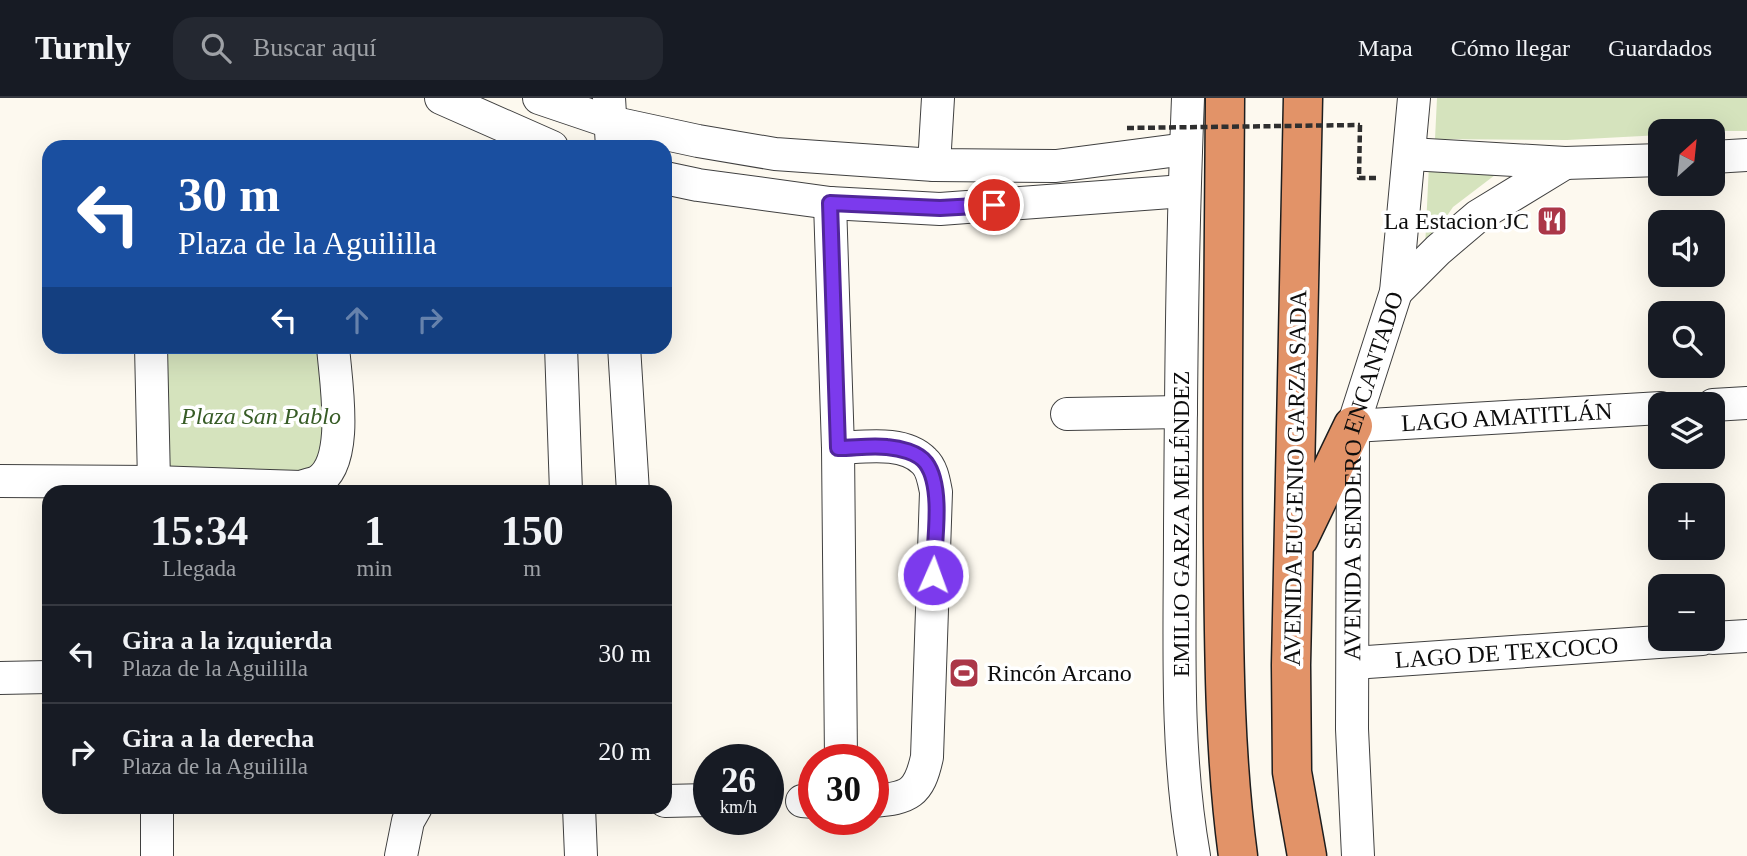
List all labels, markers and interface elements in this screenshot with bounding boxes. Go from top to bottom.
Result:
search box [173,17,663,80]
icon: search [197,29,235,67]
text: Turnly [35,30,131,66]
text: Buscar aquí [253,33,376,62]
text: Mapa [1358,35,1413,61]
text: Cómo llegar [1451,35,1570,61]
text: Guardados [1608,35,1712,61]
north arrow [1648,119,1726,196]
map controls [1648,119,1725,651]
text: 30 m [178,167,280,222]
icon: left [63,168,154,259]
pin [964,175,1024,235]
icon: arrive [975,186,1013,224]
restaurant icon: La Estacion JC [1535,204,1569,238]
place label: La Estacion JC [1384,208,1529,234]
button: sound [1648,210,1725,287]
text: Plaza de la Aguililla [178,225,437,261]
street label: AVENIDA SENDERO ENCANTADO [1338,288,1408,661]
street label: AVENIDA EUGENIO GARZA SADA [1279,289,1311,666]
icon: left [265,301,303,339]
icon: ahead [338,301,376,339]
icon: right [411,301,449,339]
button: search [1648,301,1725,378]
street label: EMILIO GARZA MELÉNDEZ [1168,371,1194,677]
button: layers [1648,392,1725,469]
street label: LAGO AMATITLÁN [1400,398,1613,436]
park label: Plaza San Pablo [180,403,341,429]
button: + [1648,483,1725,560]
text: 15:34 [150,508,248,554]
text: 1 [364,508,385,554]
text: 150 [501,508,564,554]
position arrow [896,538,970,612]
text: Llegada [162,556,236,581]
text: min [357,556,392,581]
text: m [523,556,541,581]
button: − [1648,574,1725,651]
text: Gira a la izquierda [122,626,332,655]
street label: LAGO DE TEXCOCO [1394,632,1619,673]
icon: left [63,635,101,673]
text: 30 m [598,639,651,668]
text: Plaza de la Aguililla [122,656,308,681]
sports icon: Rincón Arcano [947,656,981,690]
place label: Rincón Arcano [987,660,1132,686]
text: Gira a la derecha [122,724,314,753]
icon: right [63,733,101,771]
text: 20 m [598,737,651,766]
speed limit sign: 30 [798,744,889,835]
text: Plaza de la Aguililla [122,754,308,779]
text: 26 [721,761,756,800]
text: km/h [720,797,757,817]

